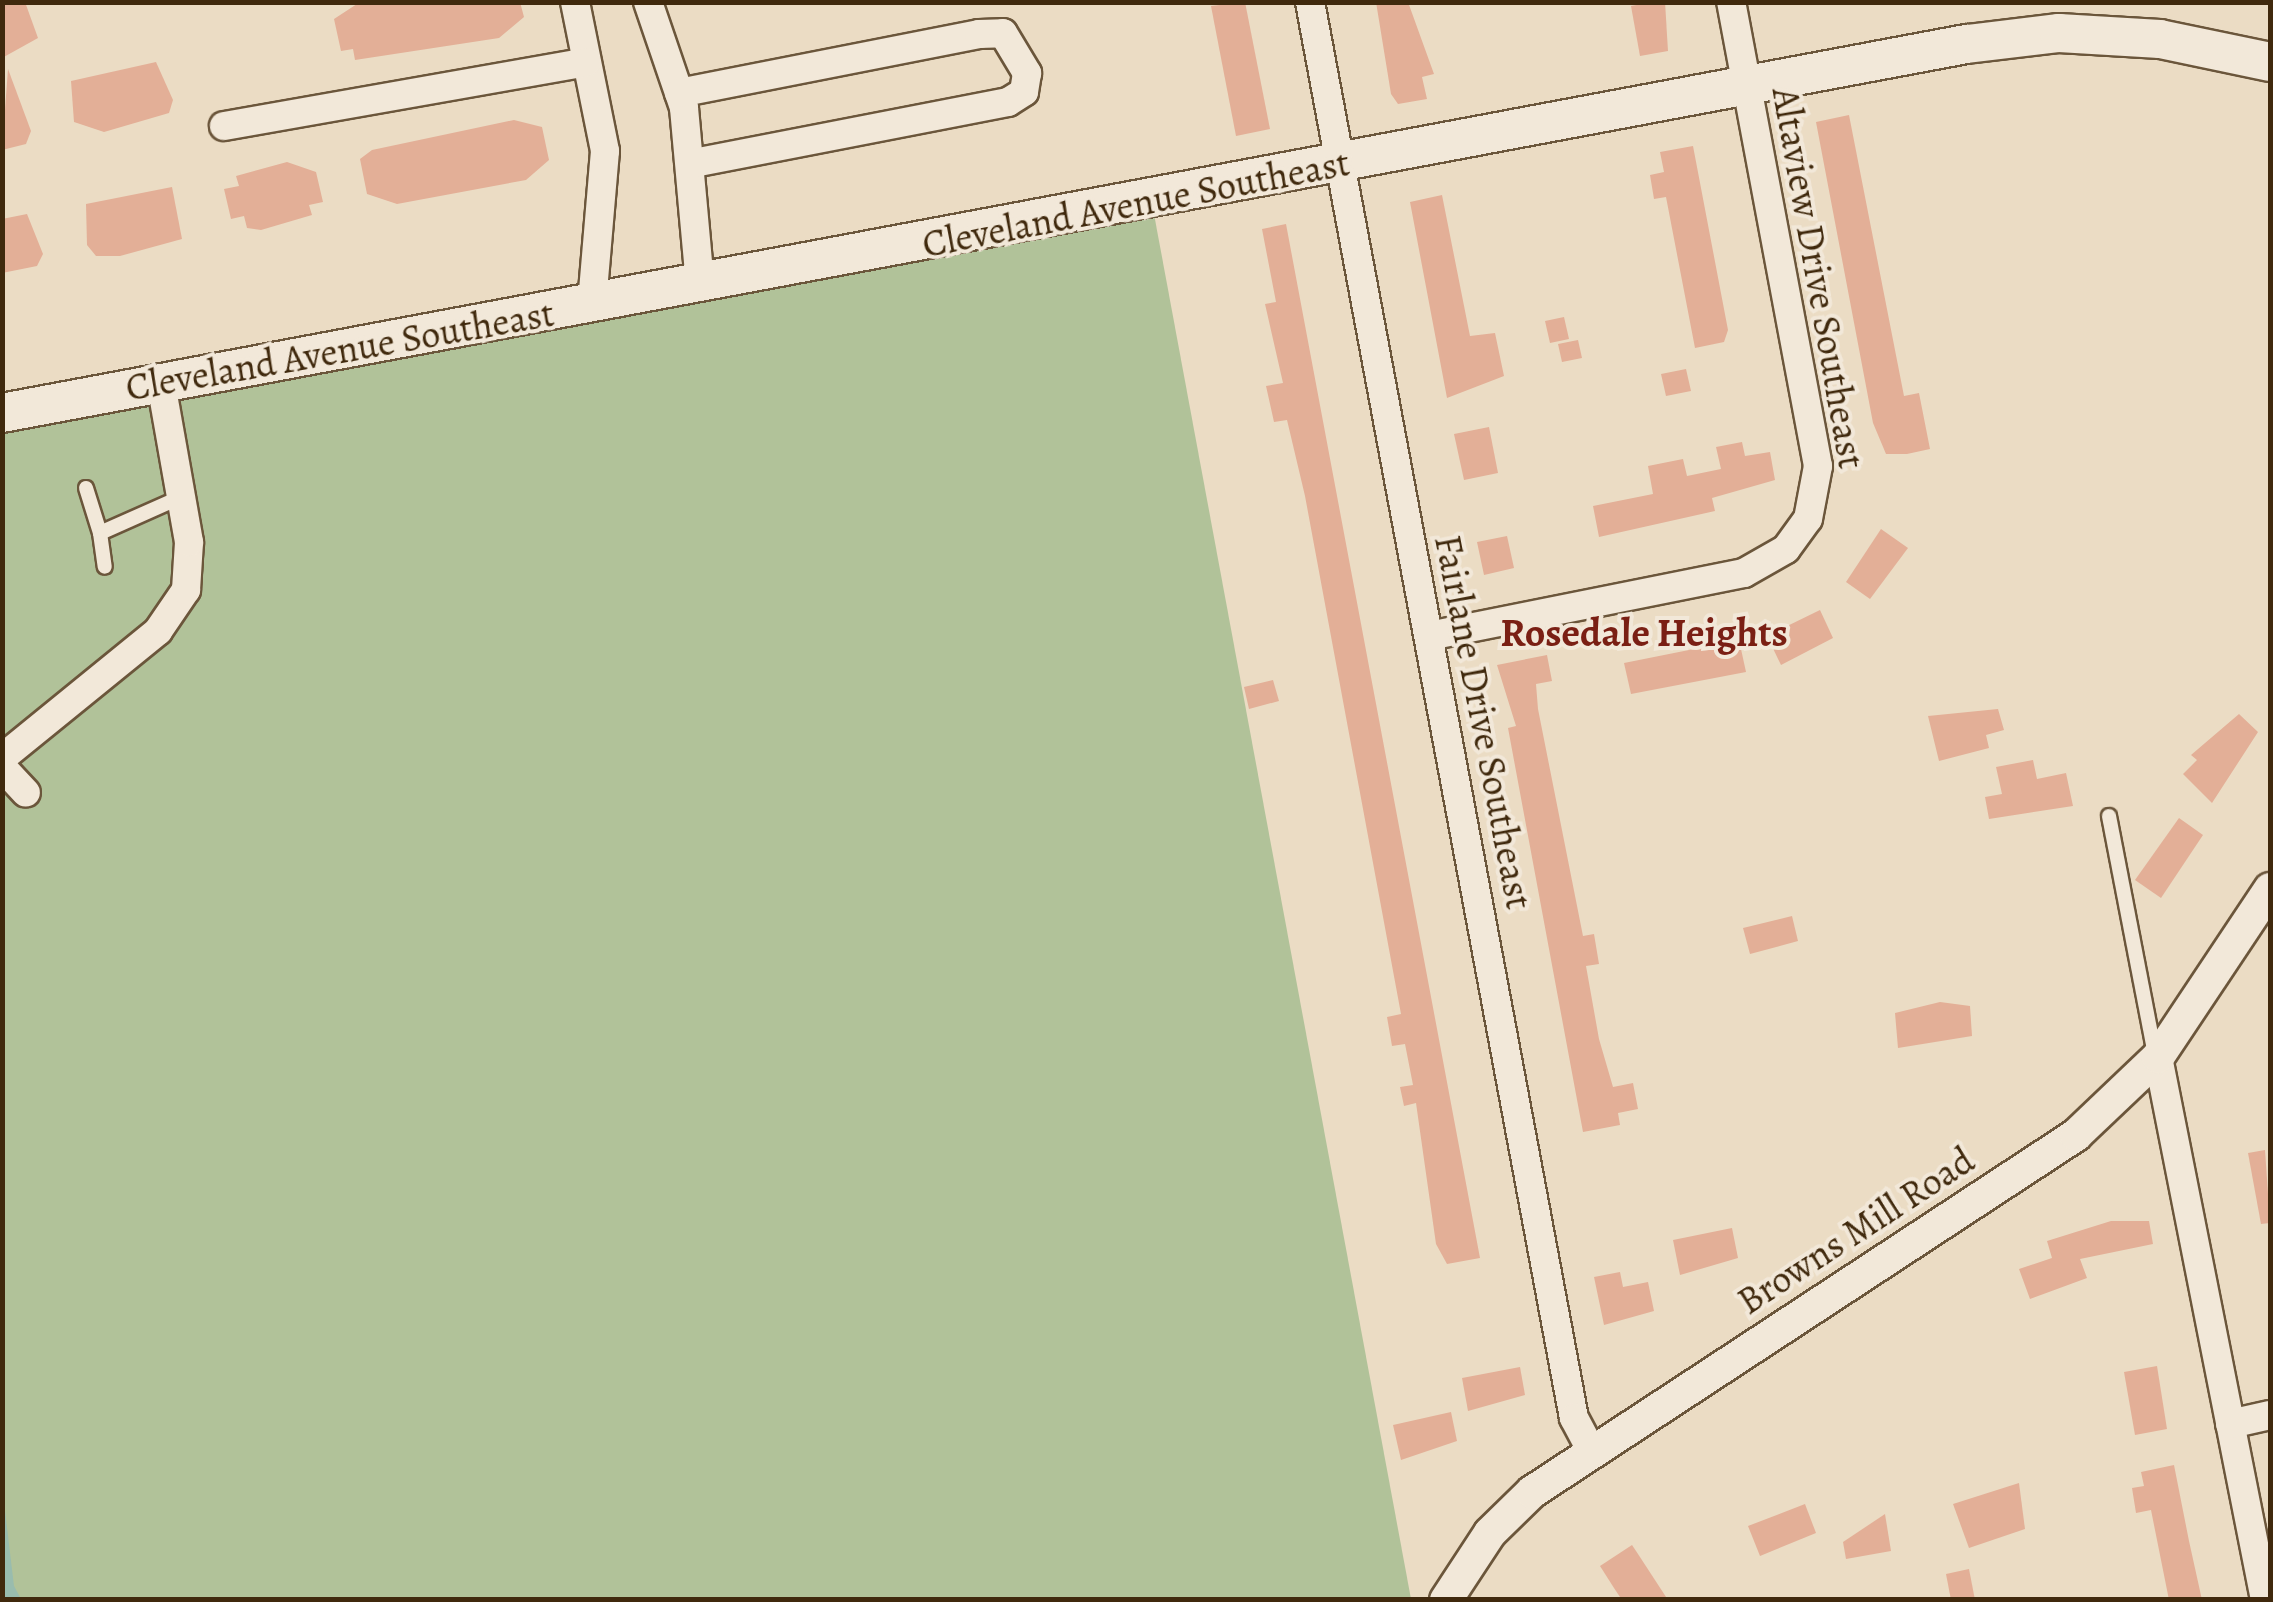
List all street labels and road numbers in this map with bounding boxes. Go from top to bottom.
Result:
street label: Altaview Drive Southeast [1762,84,1874,472]
street label: Cleveland Avenue Southeast [919,140,1353,268]
street label: Cleveland Avenue Southeast [122,291,558,411]
street label: Fairlane Drive Southeast [1424,531,1542,913]
street label: Browns Mill Road [1729,1138,1983,1324]

